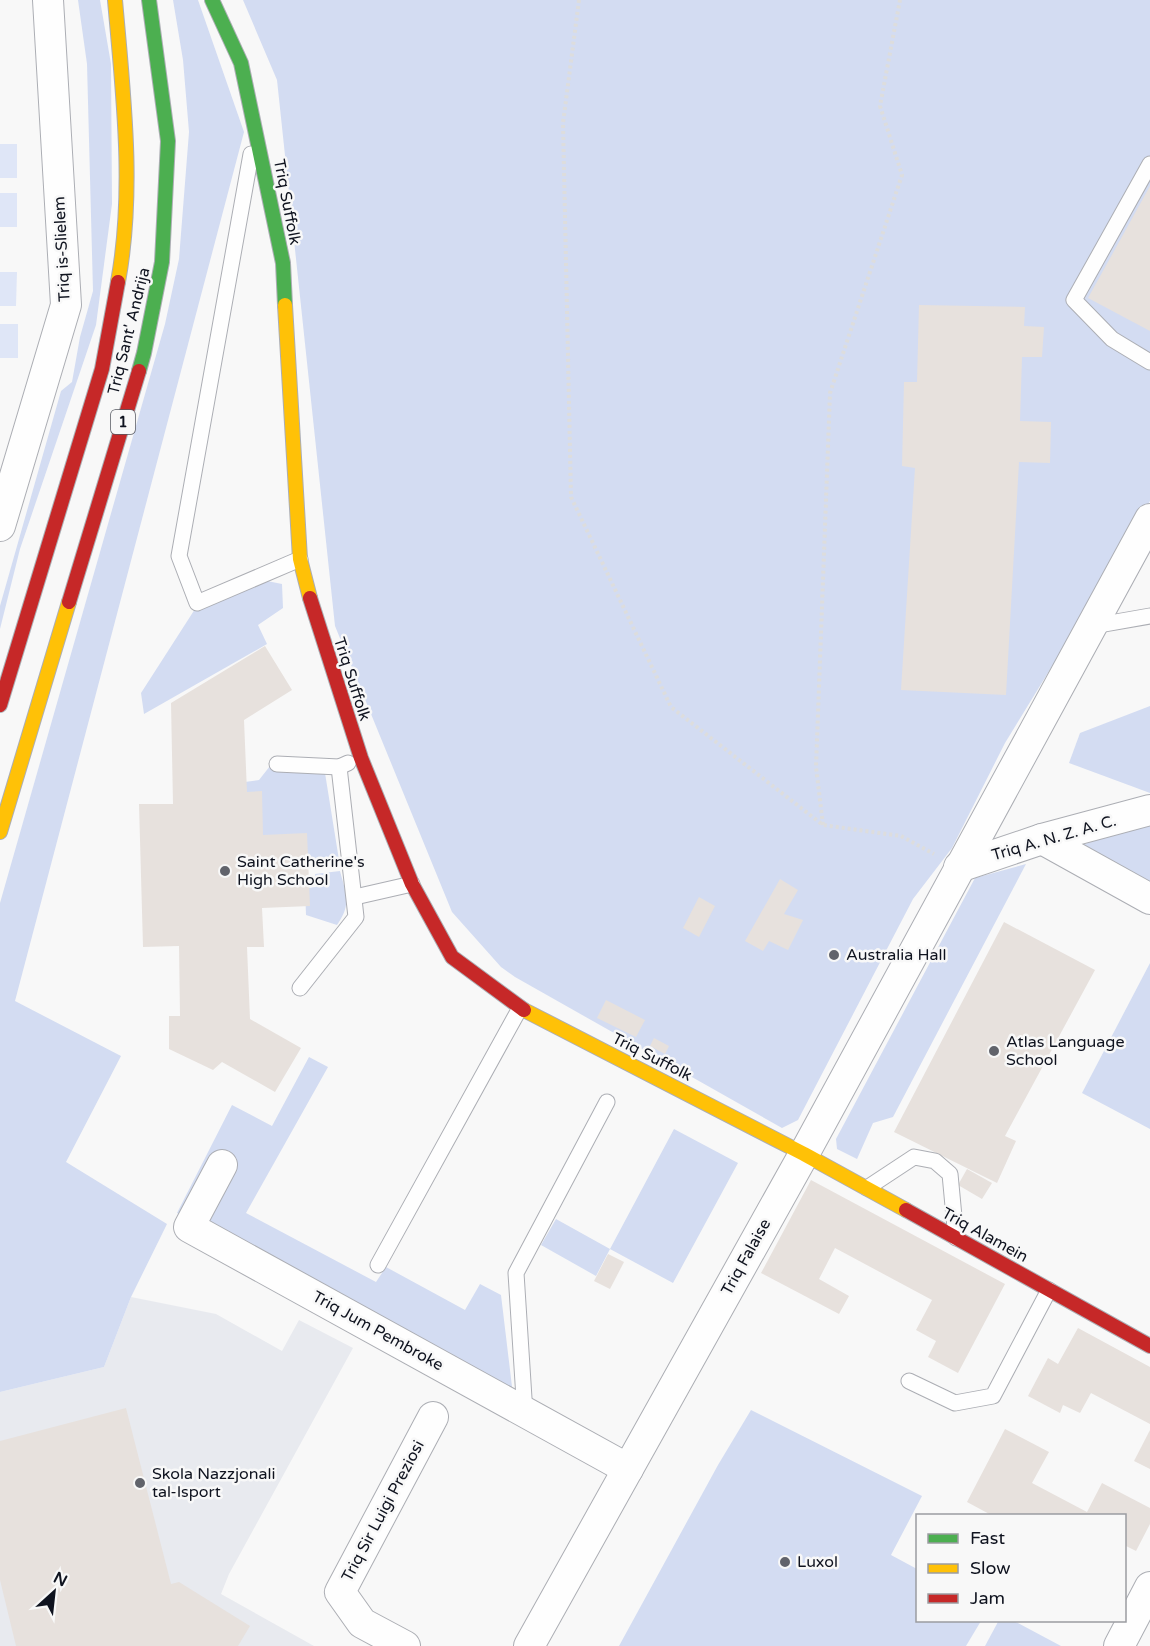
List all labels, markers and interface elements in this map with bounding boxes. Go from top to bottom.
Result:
street label: Triq Suffolk [269,157,305,247]
street label: Triq is-Slielem [49,196,75,302]
street label: Triq Sant' Andrija [104,265,154,397]
road number: 1 [111,410,135,434]
street label: Triq Suffolk [329,635,375,724]
street label: Triq A. N. Z. A. C. [989,811,1119,865]
place label: Saint Catherine's High School [237,852,365,890]
marker: Saint Catherine's High School [218,864,232,878]
place label: Australia Hall [846,945,946,965]
marker: Australia Hall [827,948,841,962]
street label: Triq Suffolk [609,1028,696,1086]
place label: Atlas Language School [1006,1032,1124,1070]
marker: Atlas Language School [987,1044,1001,1058]
street label: Triq Alamein [938,1203,1032,1267]
street label: Triq Falaise [717,1215,775,1299]
street label: Triq Jum Pembroke [309,1287,447,1375]
street label: Triq Sir Luigi Preziosi [337,1437,429,1585]
place label: Skola Nazzjonali tal-Isport [152,1464,275,1502]
marker: Skola Nazzjonali tal-Isport [133,1476,147,1490]
legend [916,1514,1126,1622]
text: Fast [970,1527,1005,1549]
place label: Luxol [797,1552,838,1572]
marker: Luxol [778,1555,792,1569]
text: Slow [970,1557,1011,1579]
north arrow [24,1562,84,1622]
text: N [50,1568,71,1591]
text: Jam [970,1587,1005,1609]

